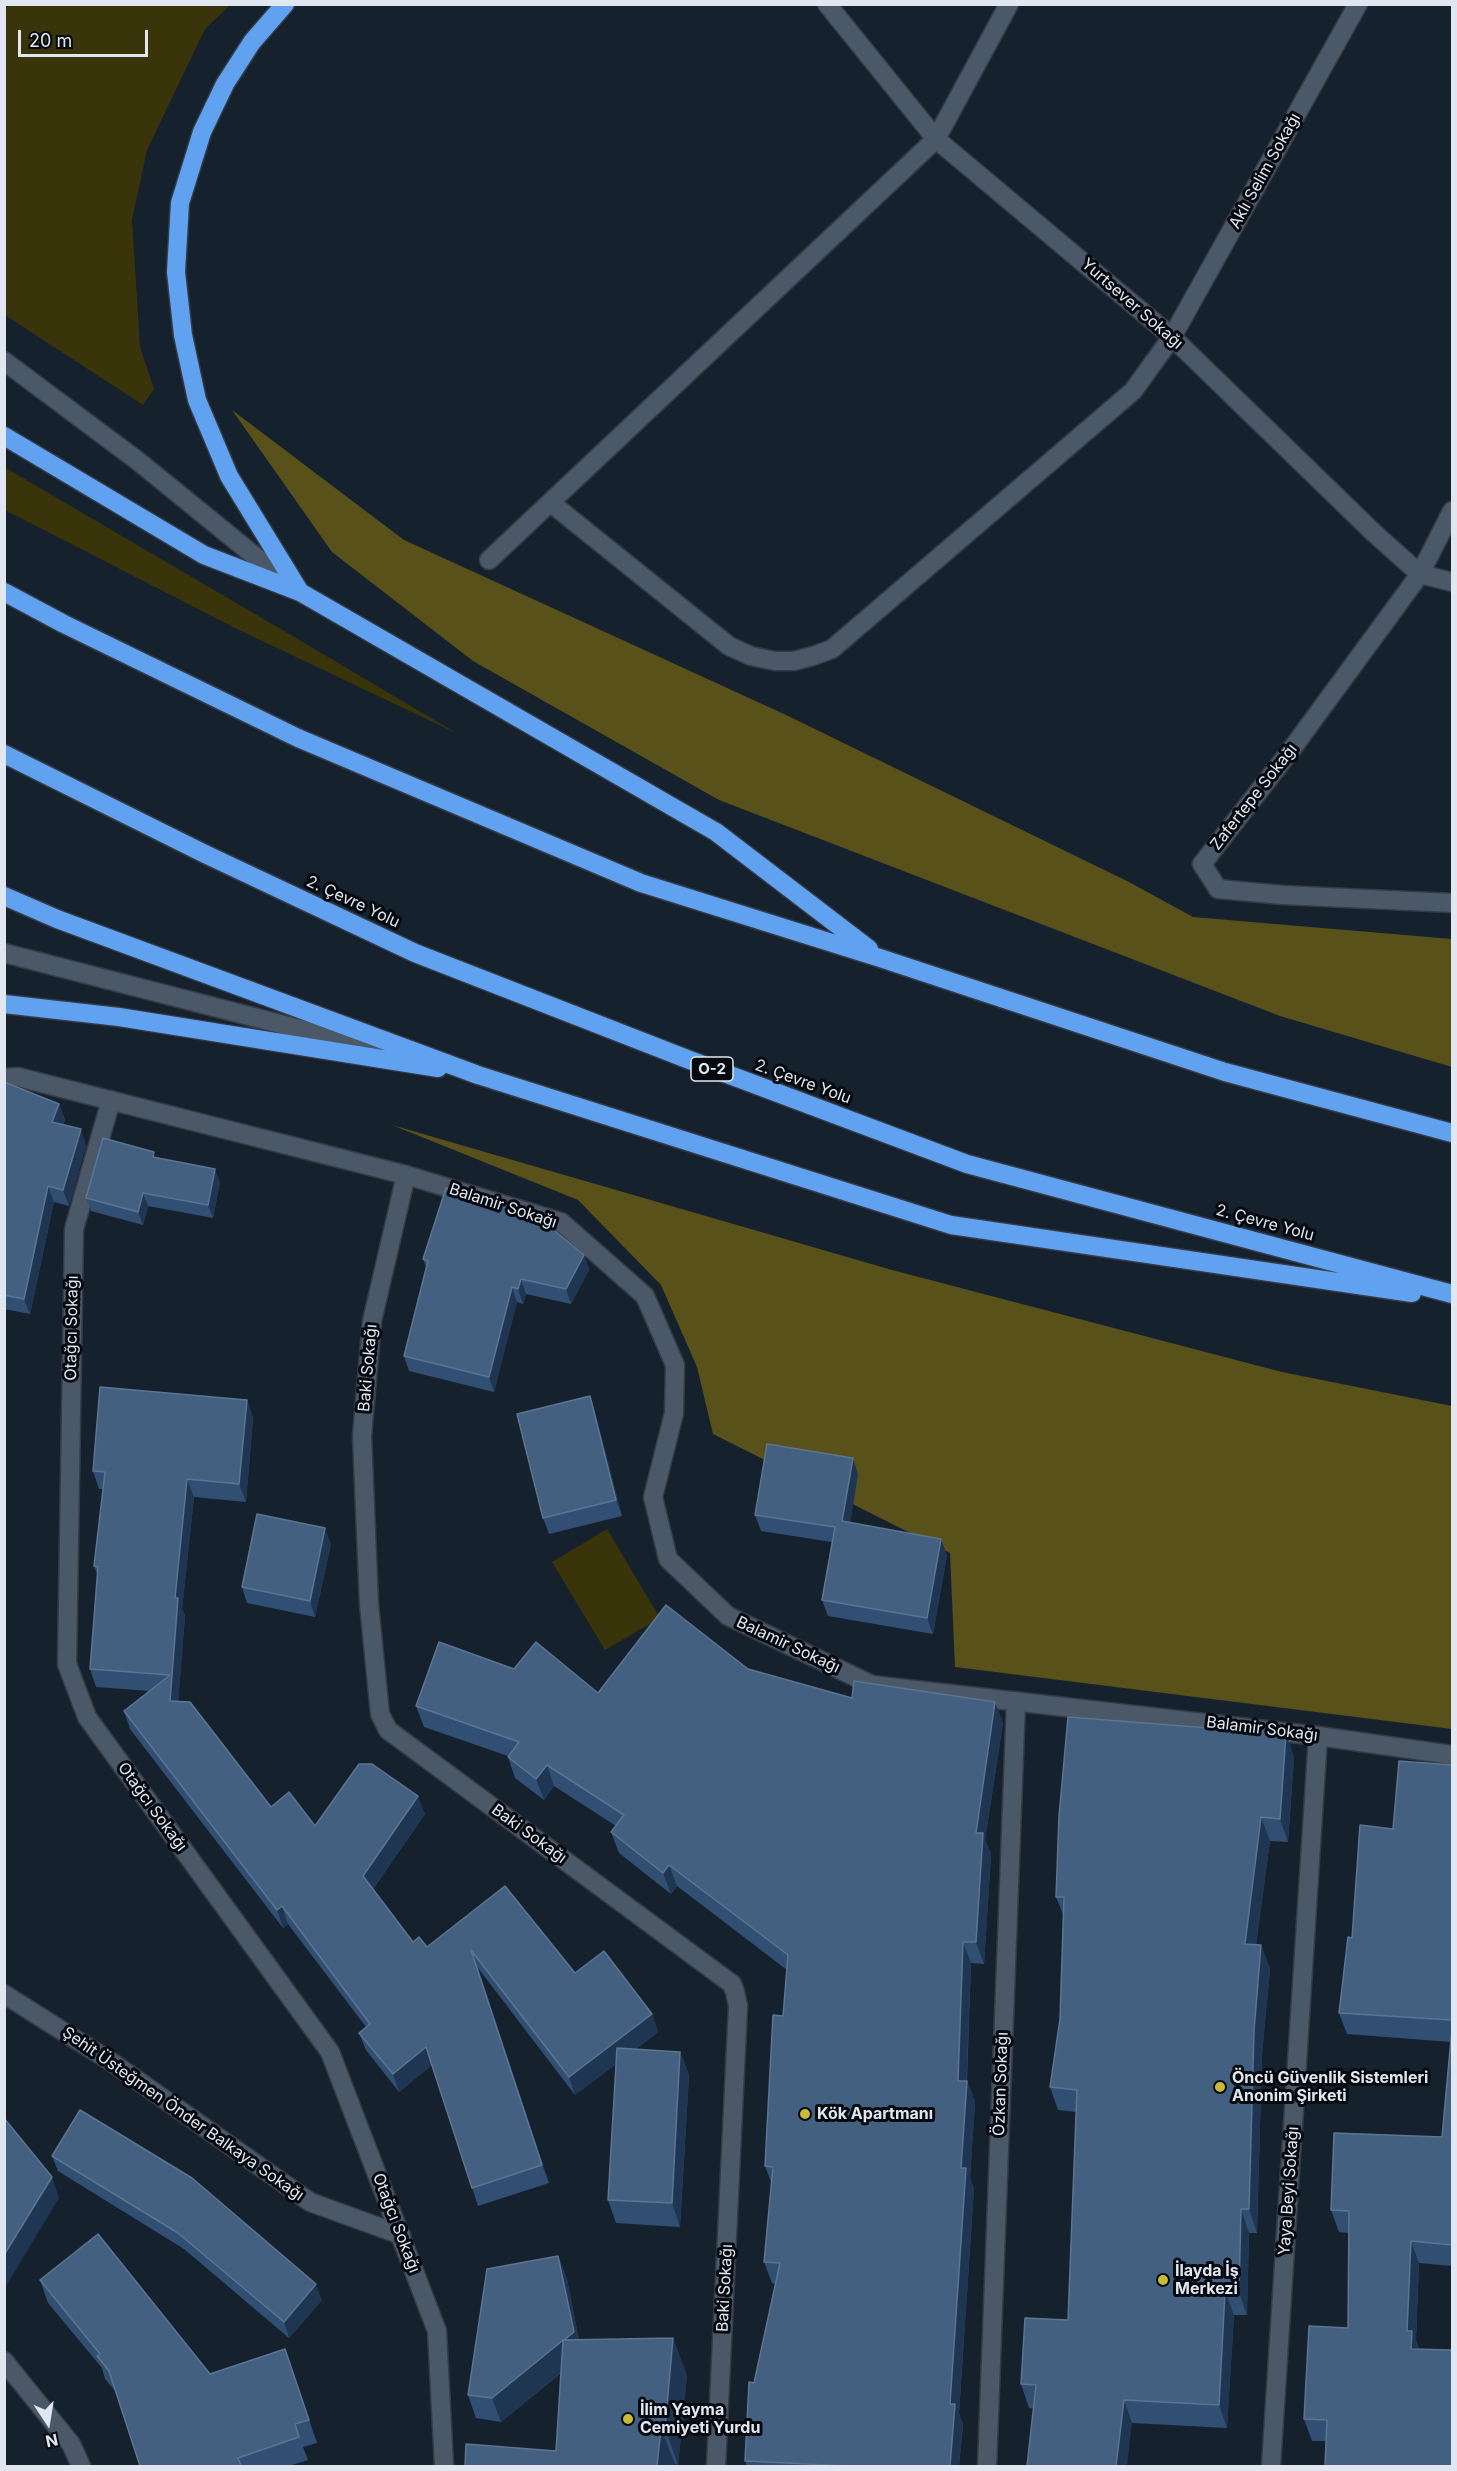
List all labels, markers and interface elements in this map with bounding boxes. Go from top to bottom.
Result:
scale bar [21,18,152,56]
text: 20 m [29,30,72,51]
street label: Aklı Selim Sokağı [1225,110,1305,232]
street label: Yurtsever Sokağı [1077,255,1187,353]
street label: Zafertepe Sokağı [1207,740,1301,854]
street label: 2. Çevre Yolu [303,872,403,932]
street label: 2. Çevre Yolu [752,1056,854,1108]
road number: O-2 [691,1057,733,1081]
street label: Balamir Sokağı [447,1180,559,1232]
street label: 2. Çevre Yolu [1214,1201,1316,1245]
street label: Otağcı Sokağı [61,1275,83,1381]
street label: Baki Sokağı [355,1323,381,1413]
street label: Balamir Sokağı [733,1613,843,1677]
street label: Balamir Sokağı [1205,1713,1319,1745]
street label: Otağcı Sokağı [113,1759,191,1855]
street label: Baki Sokağı [488,1800,570,1868]
street label: Şehit Üsteğmen Önder Balkaya Sokağı [59,2023,307,2205]
street label: Özkan Sokağı [990,2032,1012,2136]
place label: Öncü Güvenlik Sistemleri Anonim Şirketi [1232,2068,1428,2106]
marker: Öncü Güvenlik Sistemleri Anonim Şirketi [1213,2080,1227,2094]
place label: Kök Apartmanı [817,2104,933,2124]
marker: Kök Apartmanı [798,2107,812,2121]
street label: Yaya Beyi Sokağı [1275,2126,1303,2256]
street label: Otağcı Sokağı [368,2170,424,2276]
street label: Baki Sokağı [713,2244,737,2332]
place label: İlayda İş Merkezi [1175,2261,1239,2299]
marker: İlayda İş Merkezi [1156,2273,1170,2287]
north arrow [18,2393,78,2453]
place label: İlim Yayma Cemiyeti Yurdu [640,2400,760,2438]
marker: İlim Yayma Cemiyeti Yurdu [621,2412,635,2426]
text: N [44,2430,60,2452]

